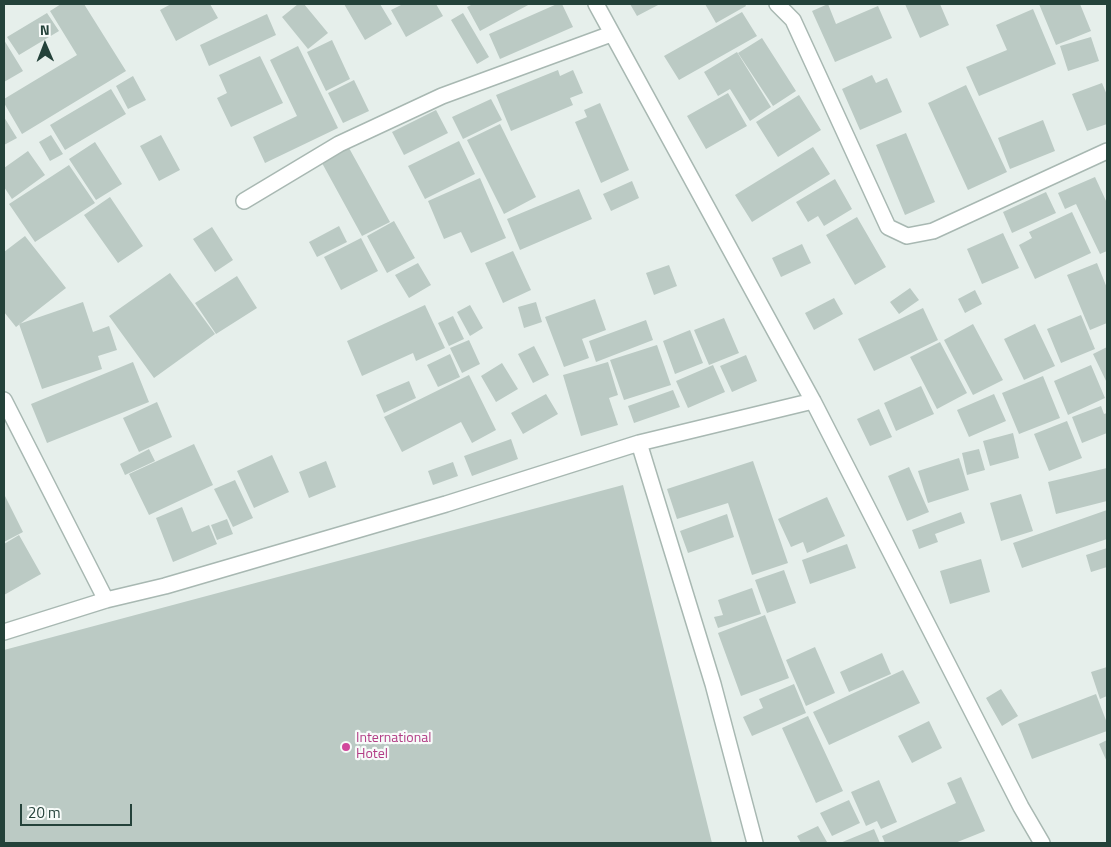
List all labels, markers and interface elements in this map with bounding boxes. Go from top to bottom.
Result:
text: N [40,19,50,40]
north arrow [20,20,70,70]
place label: International Hotel [356,731,431,764]
marker: International Hotel [340,741,352,753]
scale bar [22,794,135,826]
text: 20 m [28,801,61,824]

